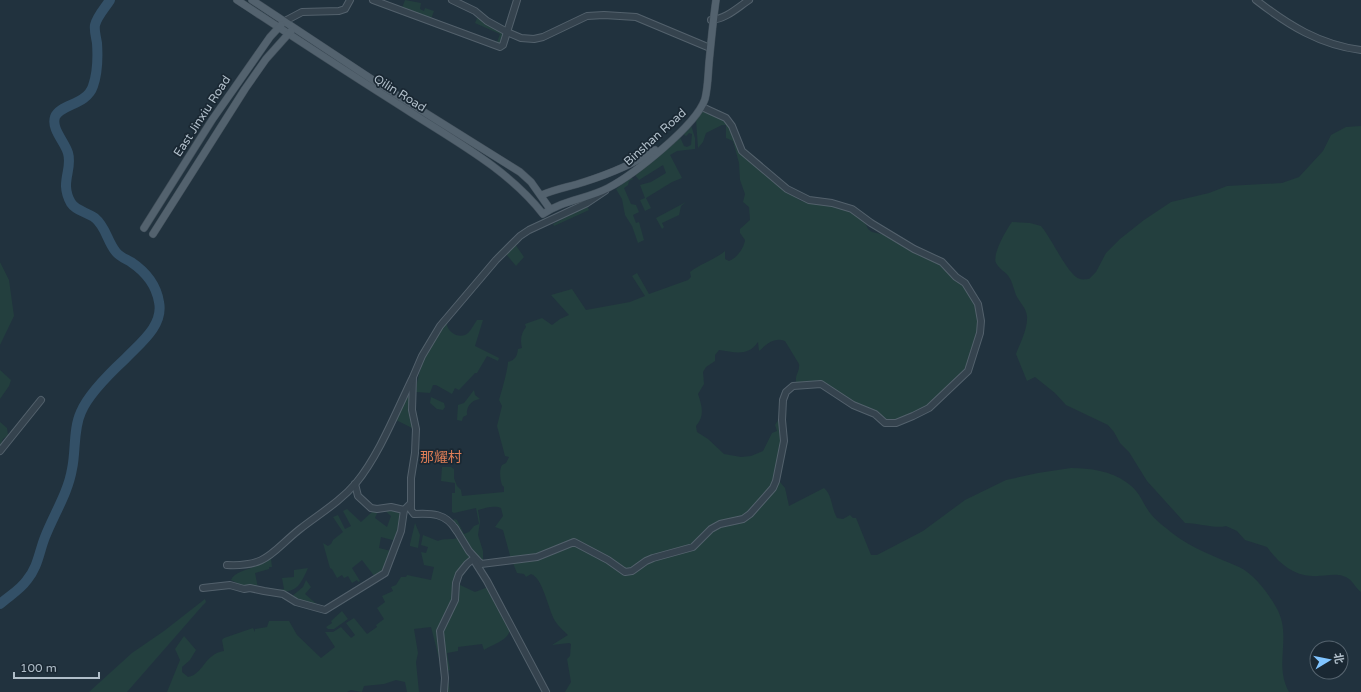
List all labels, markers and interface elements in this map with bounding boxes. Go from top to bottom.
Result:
street label: Qilin Road [371,71,429,115]
street label: East Jinxiu Road [171,73,233,159]
street label: Binshan Road [621,105,689,169]
district label: 那耀村 [420,449,462,466]
north arrow [1309,640,1349,680]
text: 北 [1331,652,1346,665]
scale bar [14,654,99,680]
text: 100 m [20,661,57,675]

